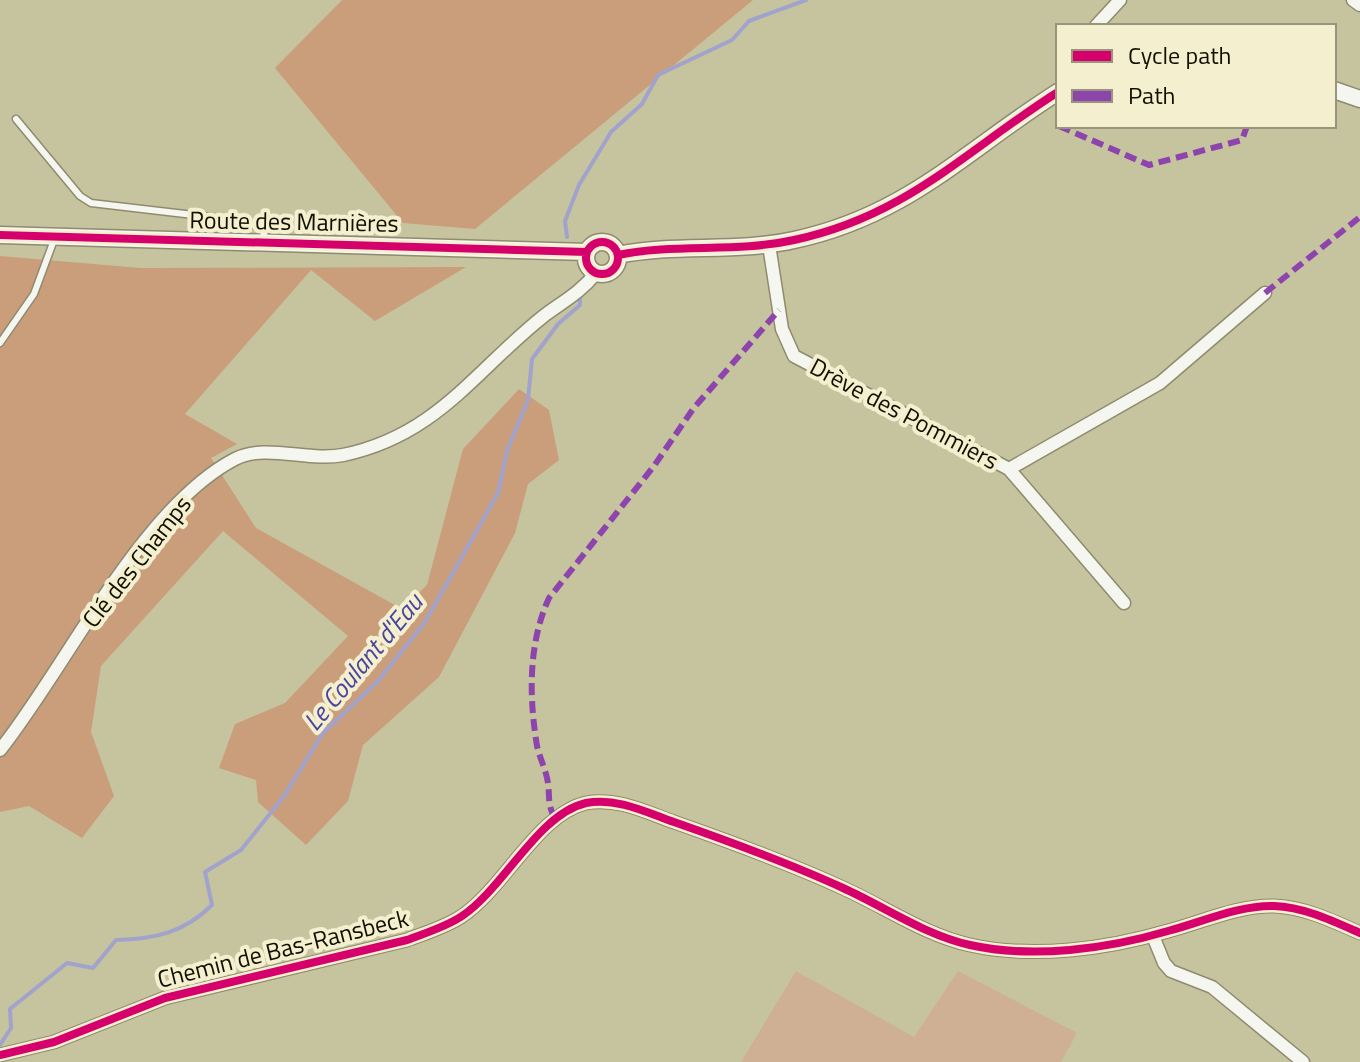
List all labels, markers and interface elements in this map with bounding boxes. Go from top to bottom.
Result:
legend [1056,24,1336,128]
text: Cycle path [1128,37,1231,73]
text: Path [1128,77,1175,113]
street label: Route des Marnières [189,201,399,241]
street label: Drève des Pommiers [804,348,1005,478]
street label: Clé des Champs [73,488,199,635]
water label: Le Coulant d'Eau [293,583,433,739]
street label: Chemin de Bas-Ransbeck [154,899,412,997]

